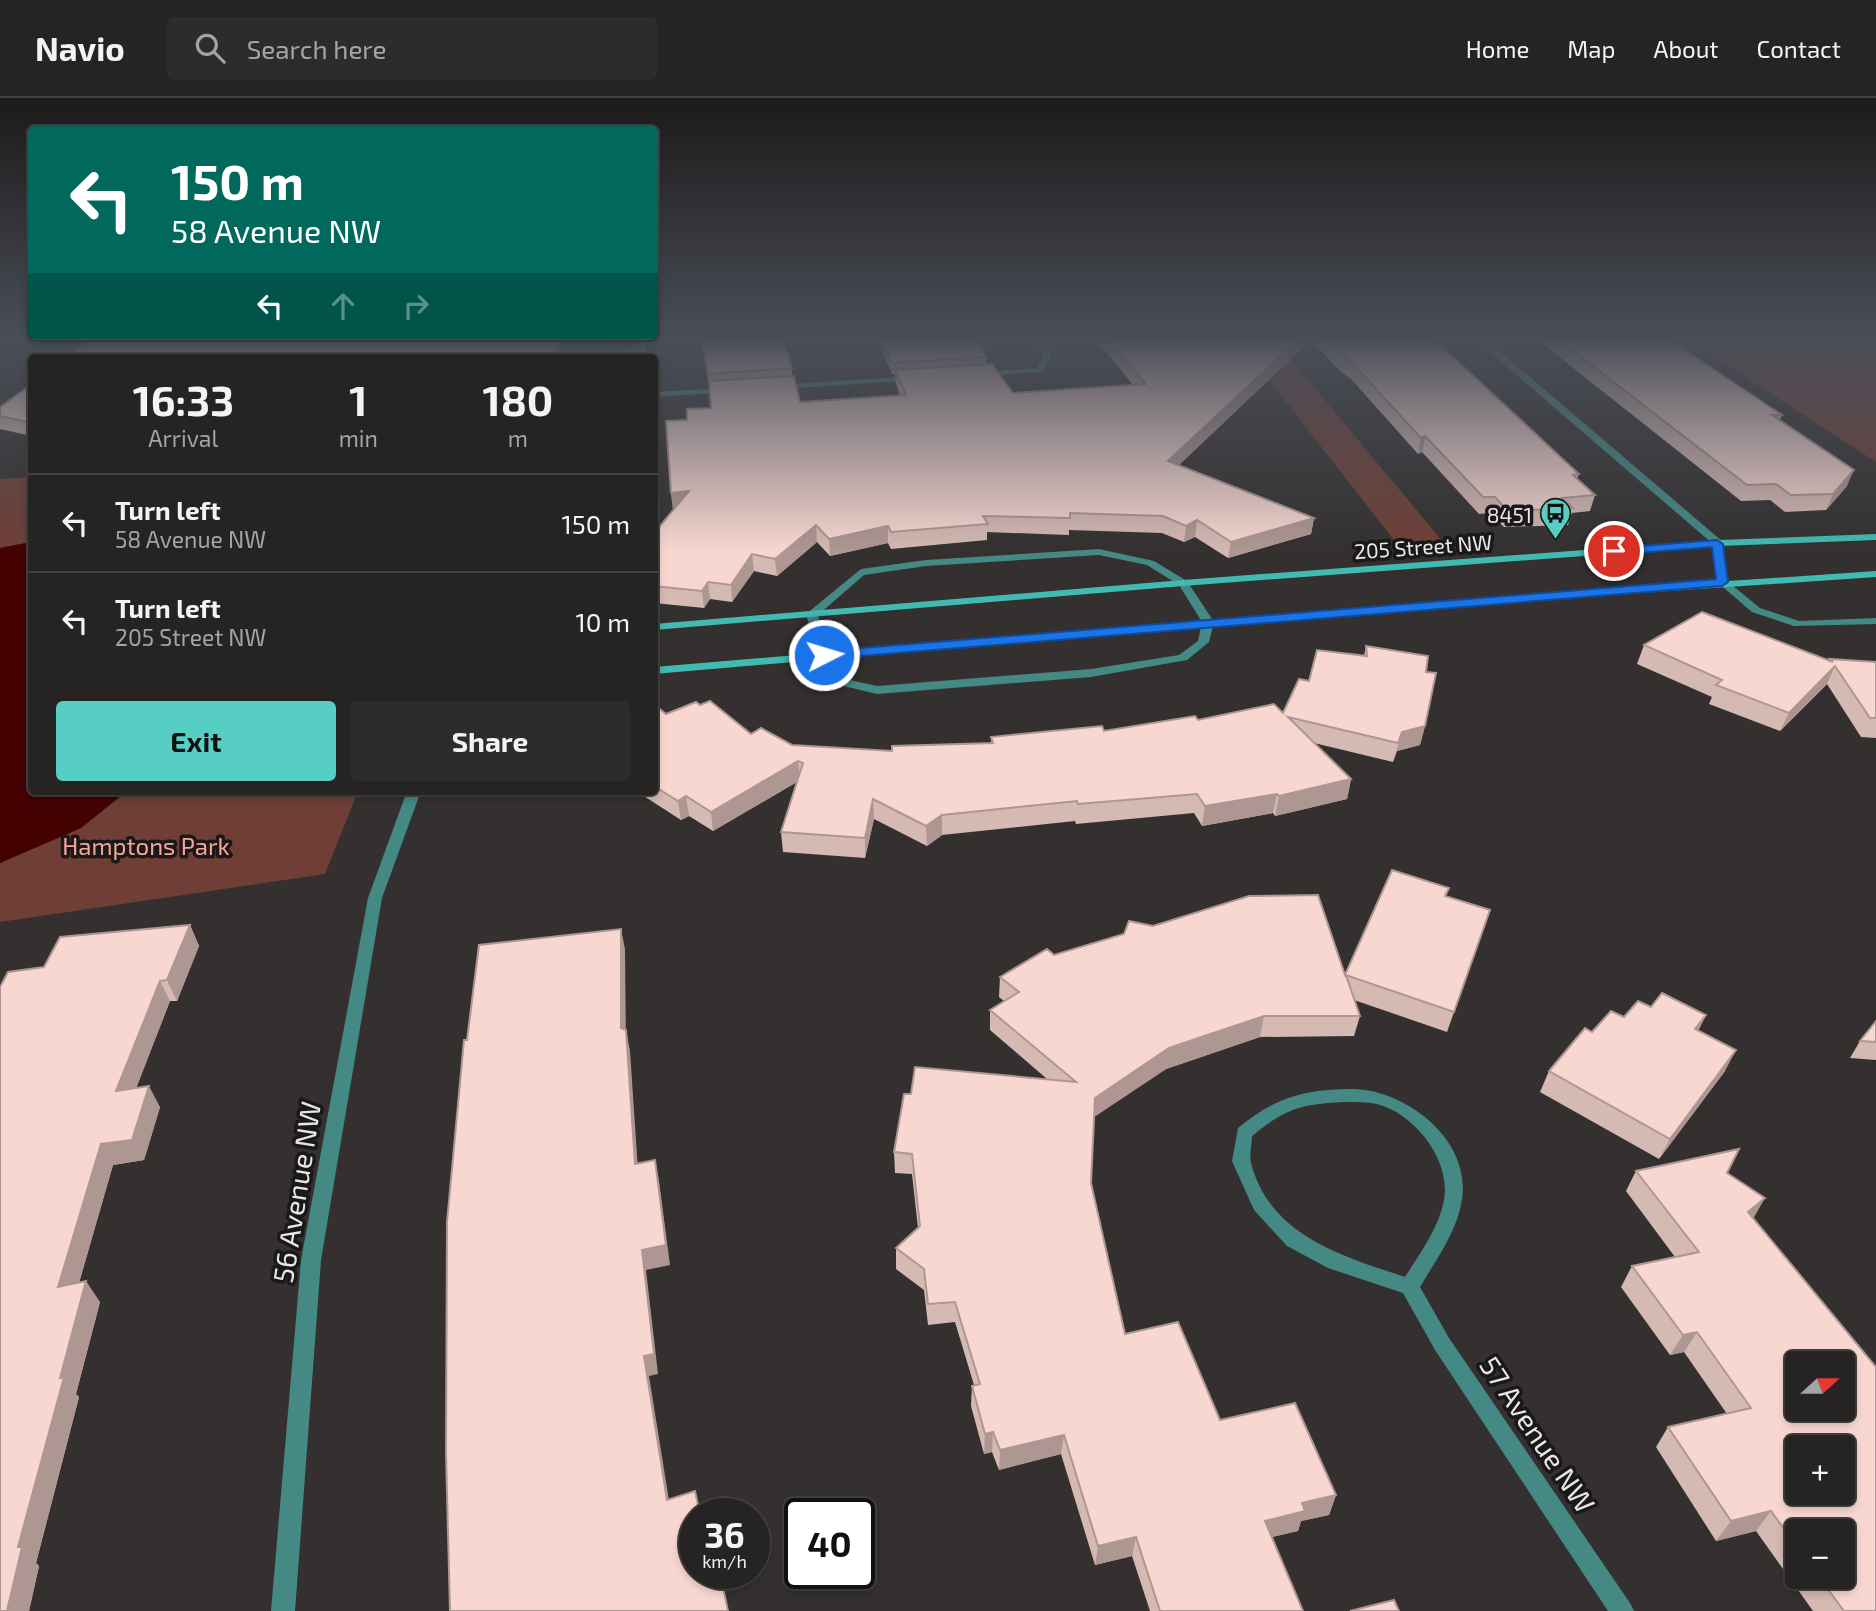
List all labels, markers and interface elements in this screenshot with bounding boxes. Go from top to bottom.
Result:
search box [167,17,657,80]
text: Navio [35,28,125,68]
icon: search [191,29,229,67]
text: Search here [247,33,386,64]
text: Home [1466,34,1529,63]
text: Map [1567,34,1615,63]
text: About [1653,34,1719,63]
text: Contact [1757,34,1841,63]
text: 150 m [171,151,304,210]
icon: left [56,154,147,245]
text: 58 Avenue NW [171,211,381,249]
icon: left [251,287,289,325]
icon: ahead [324,287,362,325]
icon: right [397,287,435,325]
text: 16:33 [133,374,234,424]
text: 1 [349,374,367,424]
text: 180 [483,374,553,424]
text: Arrival [148,424,218,452]
text: min [339,424,378,452]
text: m [508,424,528,452]
text: Turn left [115,494,221,525]
bus stop icon: 8451 [1538,497,1572,541]
place label: 8451 [1487,502,1532,527]
icon: left [56,504,94,542]
text: 150 m [561,508,630,539]
pin [1584,521,1644,581]
text: 58 Avenue NW [115,525,266,553]
street label: 205 Street NW [1353,529,1493,563]
icon: arrive [1595,532,1633,570]
text: Turn left [115,592,221,623]
icon: left [56,602,94,640]
text: 10 m [575,606,630,637]
position arrow [787,618,861,692]
text: 205 Street NW [115,623,266,651]
button: Exit [56,701,336,781]
button: Share [350,701,630,781]
park label: Hamptons Park [62,831,230,860]
street label: 56 Avenue NW [265,1099,327,1285]
street label: 57 Avenue NW [1473,1349,1603,1519]
north arrow [1785,1351,1855,1421]
map controls [1785,1351,1855,1589]
button: + [1785,1435,1855,1505]
speed limit sign: 40 [784,1498,875,1589]
text: 36 [704,1513,745,1555]
button: − [1785,1519,1855,1589]
text: km/h [702,1550,747,1572]

